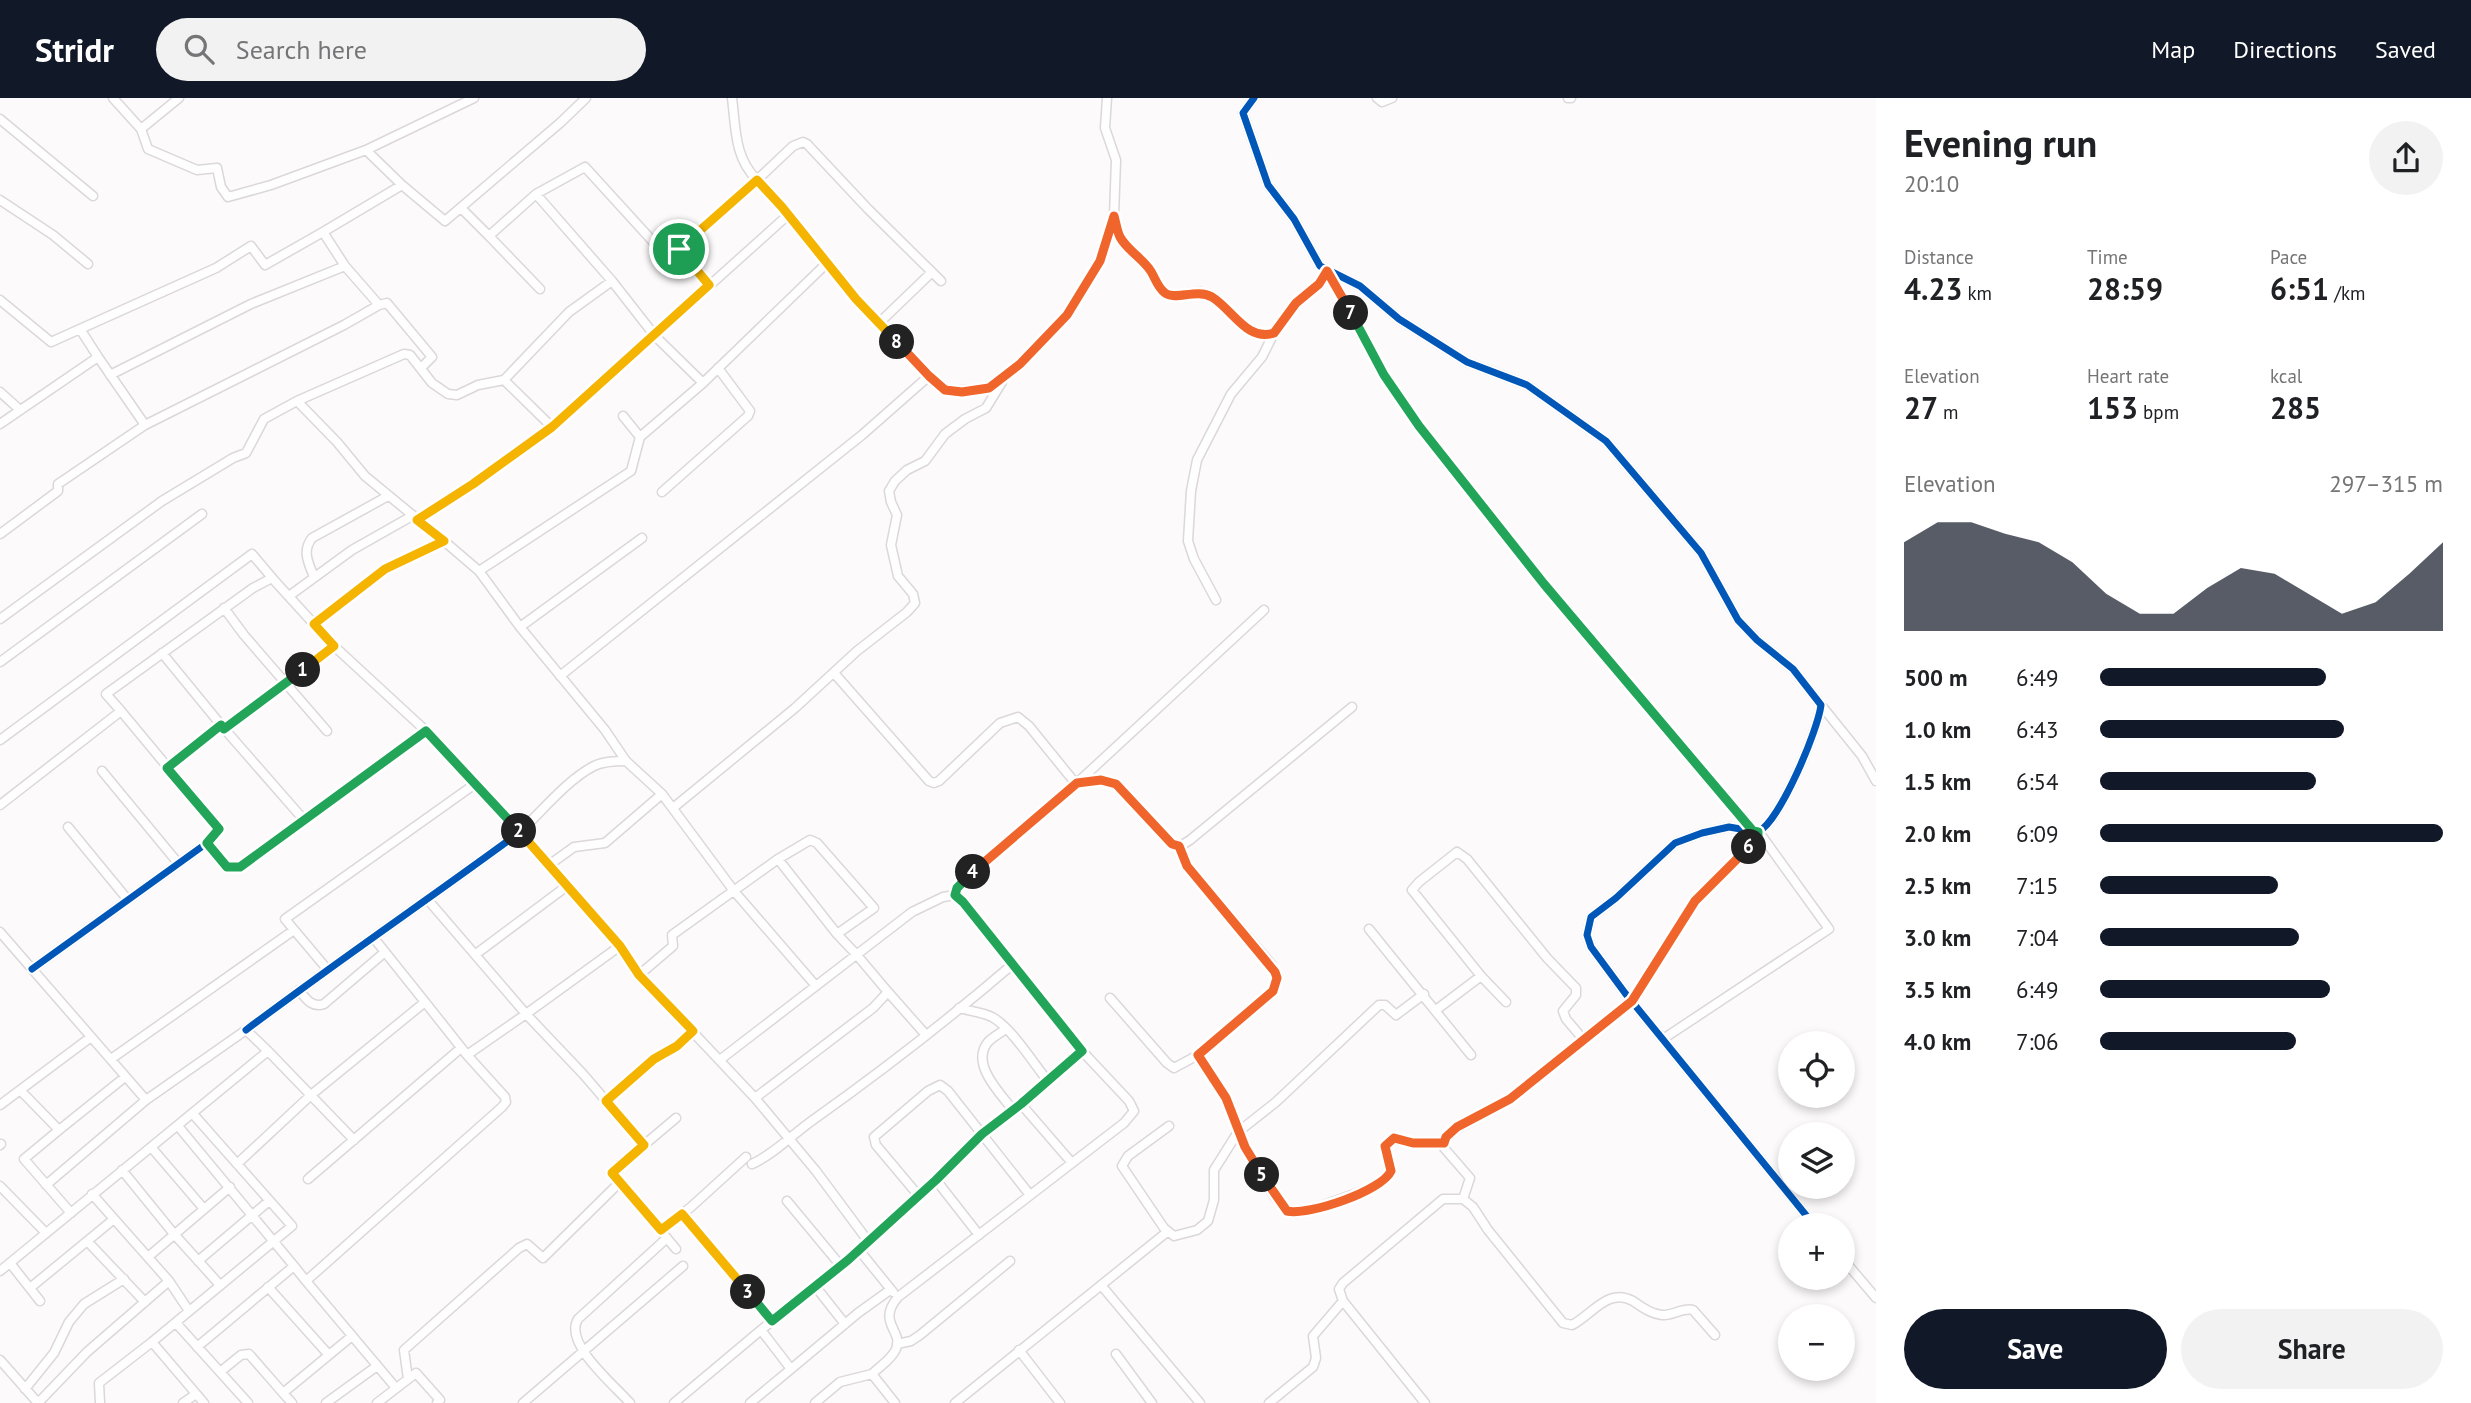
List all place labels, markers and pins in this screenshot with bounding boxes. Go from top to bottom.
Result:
pin [649,219,709,279]
pin: 7 [1334,296,1368,330]
pin: 8 [880,324,914,360]
pin: 1 [286,652,320,688]
pin: 2 [502,814,536,848]
pin: 6 [1732,830,1766,864]
pin: 4 [956,854,990,890]
pin: 5 [1244,1158,1280,1192]
pin: 3 [730,1274,766,1310]

